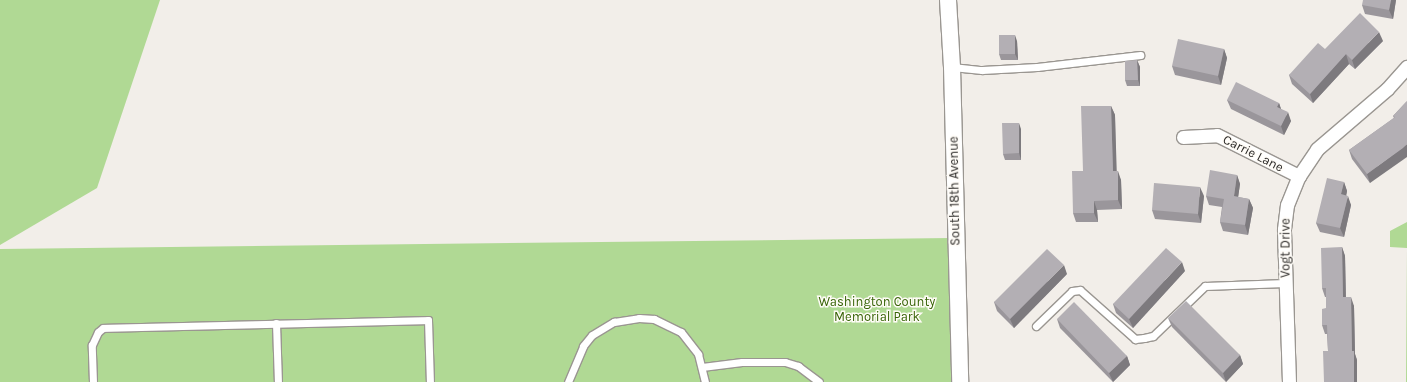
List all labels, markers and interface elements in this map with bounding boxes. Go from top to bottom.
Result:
street label: Carrie Lane [1220,132,1286,176]
street label: South 18th Avenue [946,136,964,246]
street label: Vogt Drive [1278,218,1294,278]
park label: Washington County Memorial Park [819,295,935,326]

